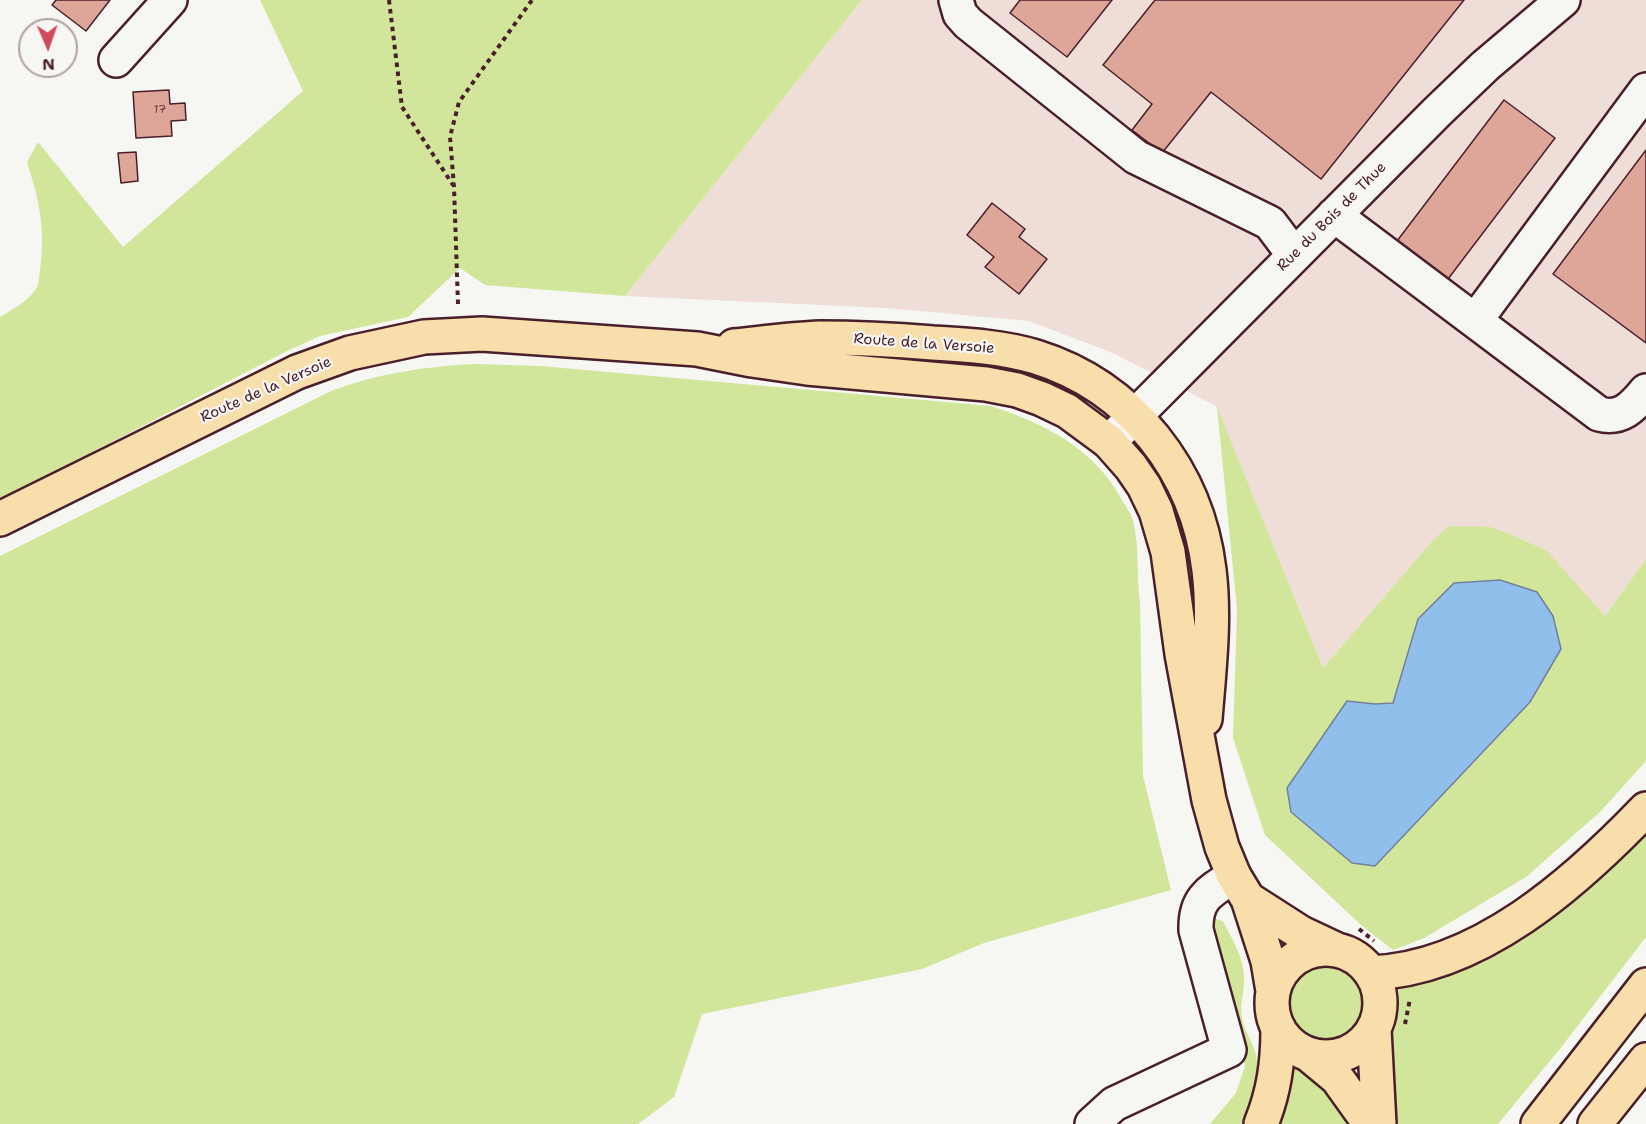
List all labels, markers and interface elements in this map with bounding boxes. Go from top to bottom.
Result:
north arrow [18,18,78,78]
text: N [42,54,55,75]
house number: 17 [154,103,166,117]
street label: Rue du Bois de Thue [1274,159,1390,275]
street label: Route de la Versoie [853,330,995,358]
street label: Route de la Versoie [198,353,334,427]

